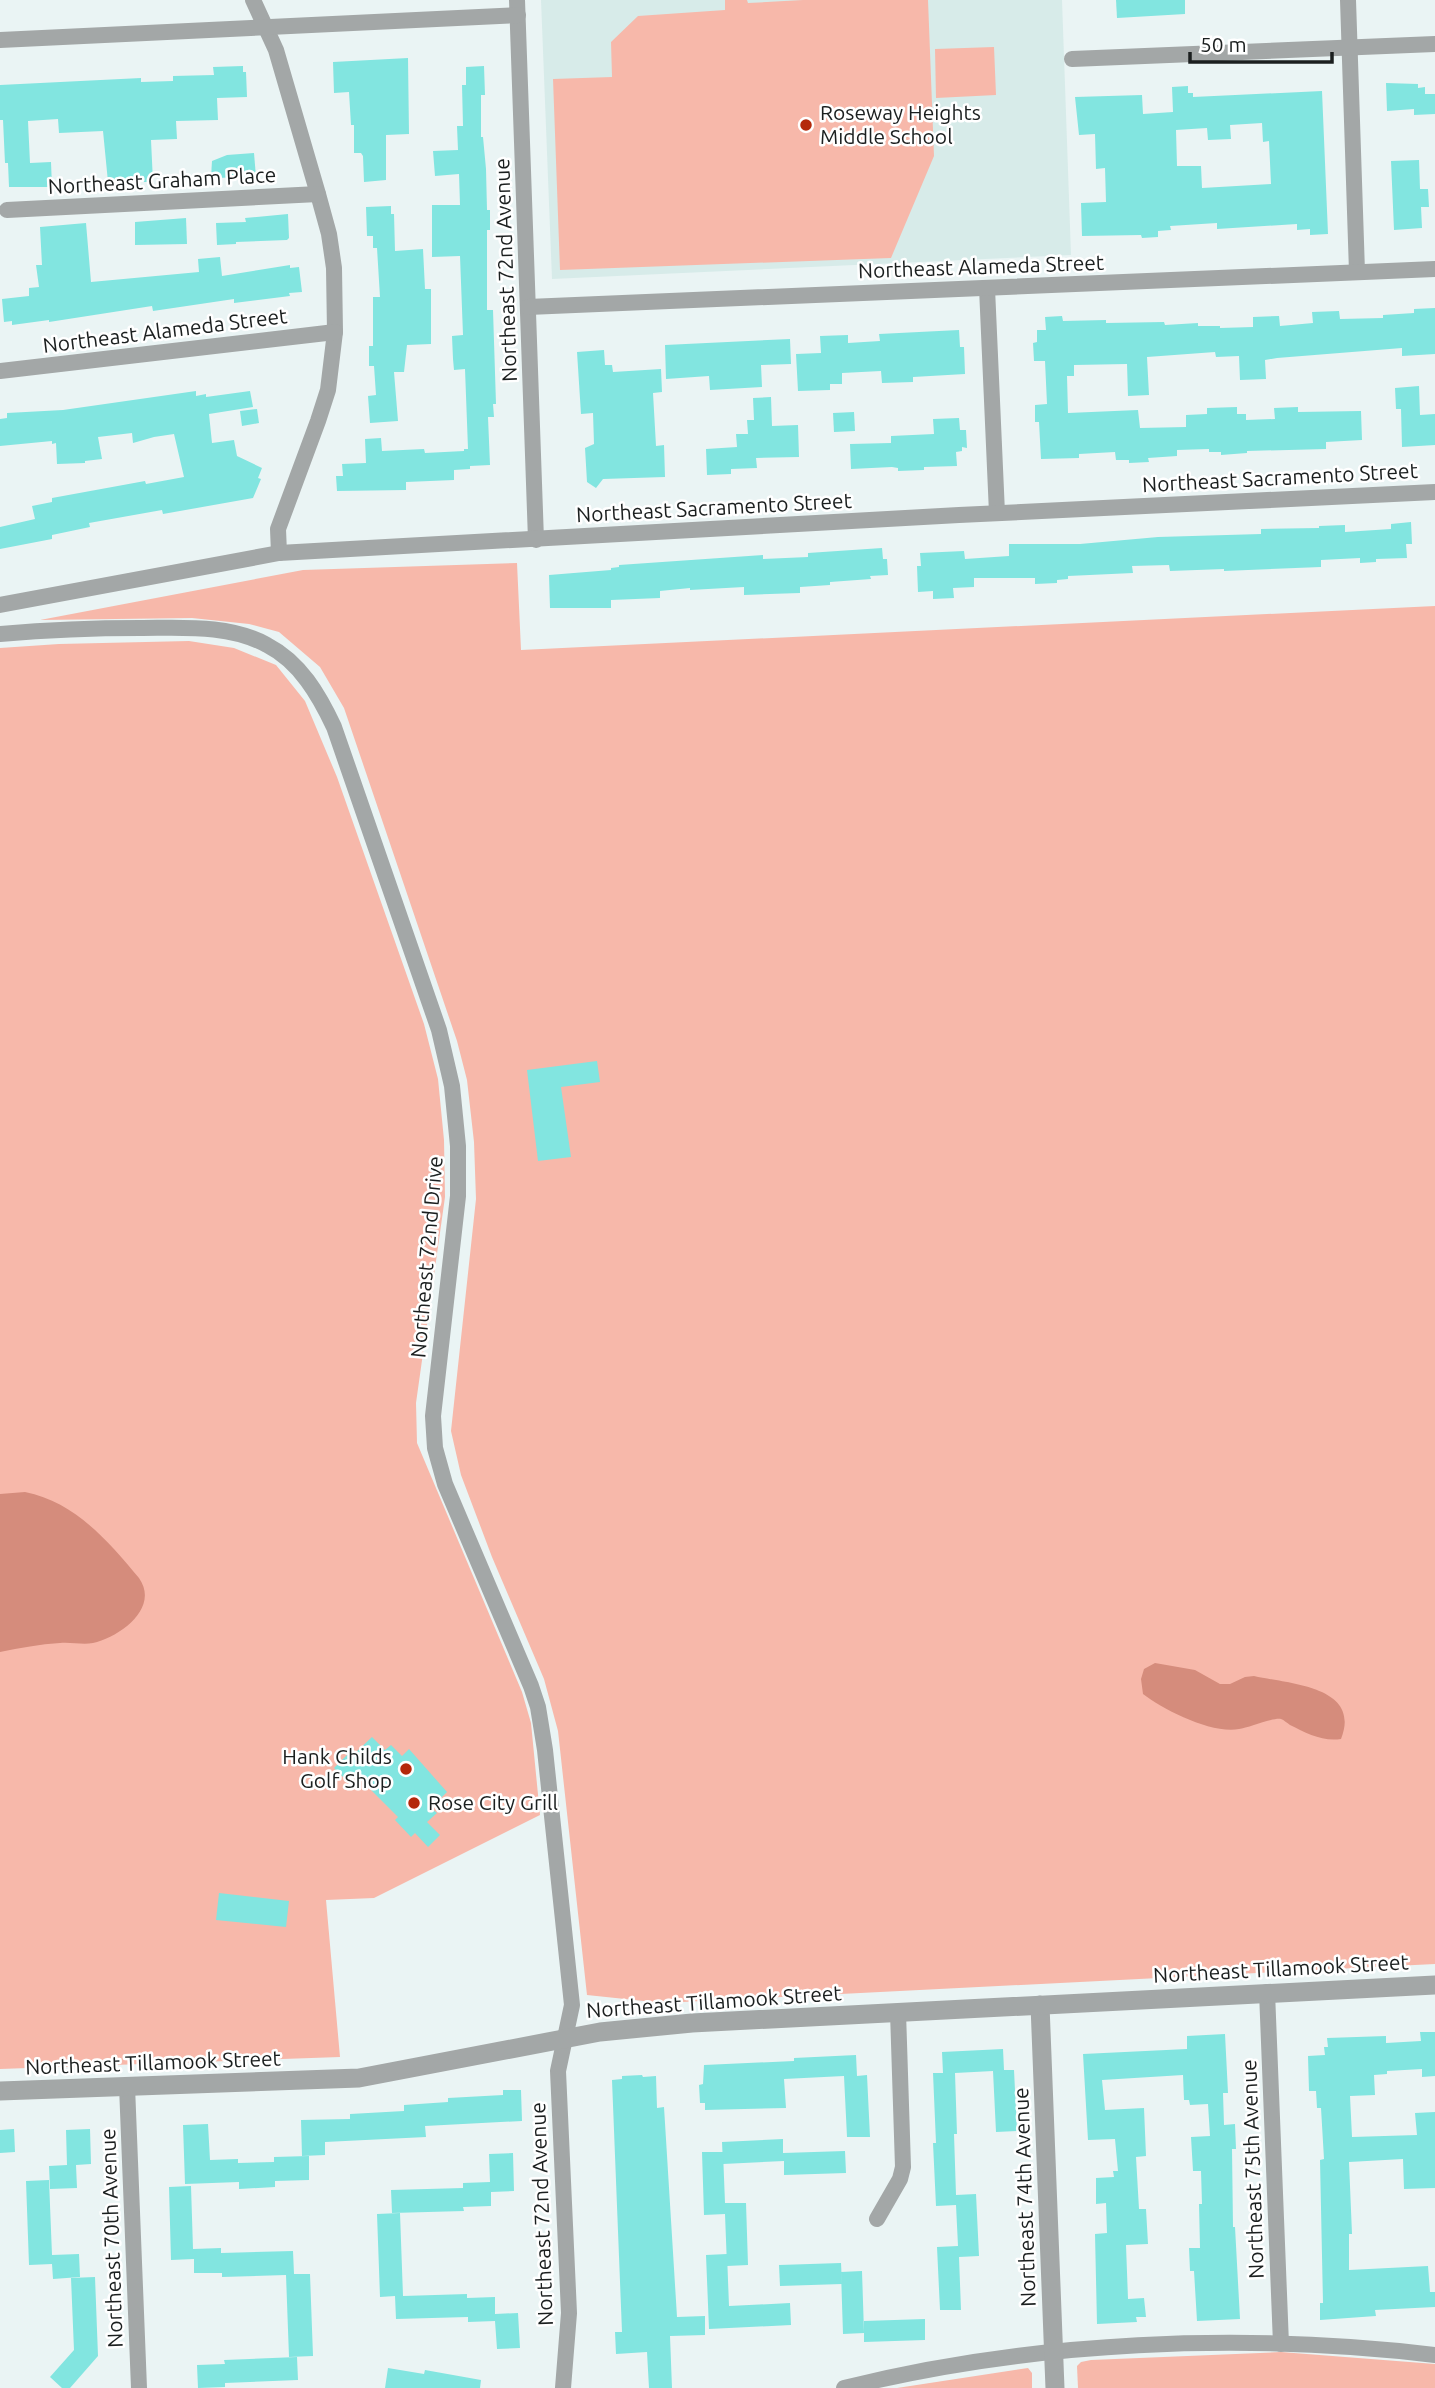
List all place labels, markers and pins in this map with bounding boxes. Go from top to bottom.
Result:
place label: Roseway Heights Middle School [820,100,981,148]
marker: Roseway Heights Middle School [798,117,814,133]
place label: Hank Childs Golf Shop [282,1744,392,1792]
marker: Hank Childs Golf Shop [398,1761,414,1777]
place label: Rose City Grill [428,1790,558,1814]
marker: Rose City Grill [406,1795,422,1811]

